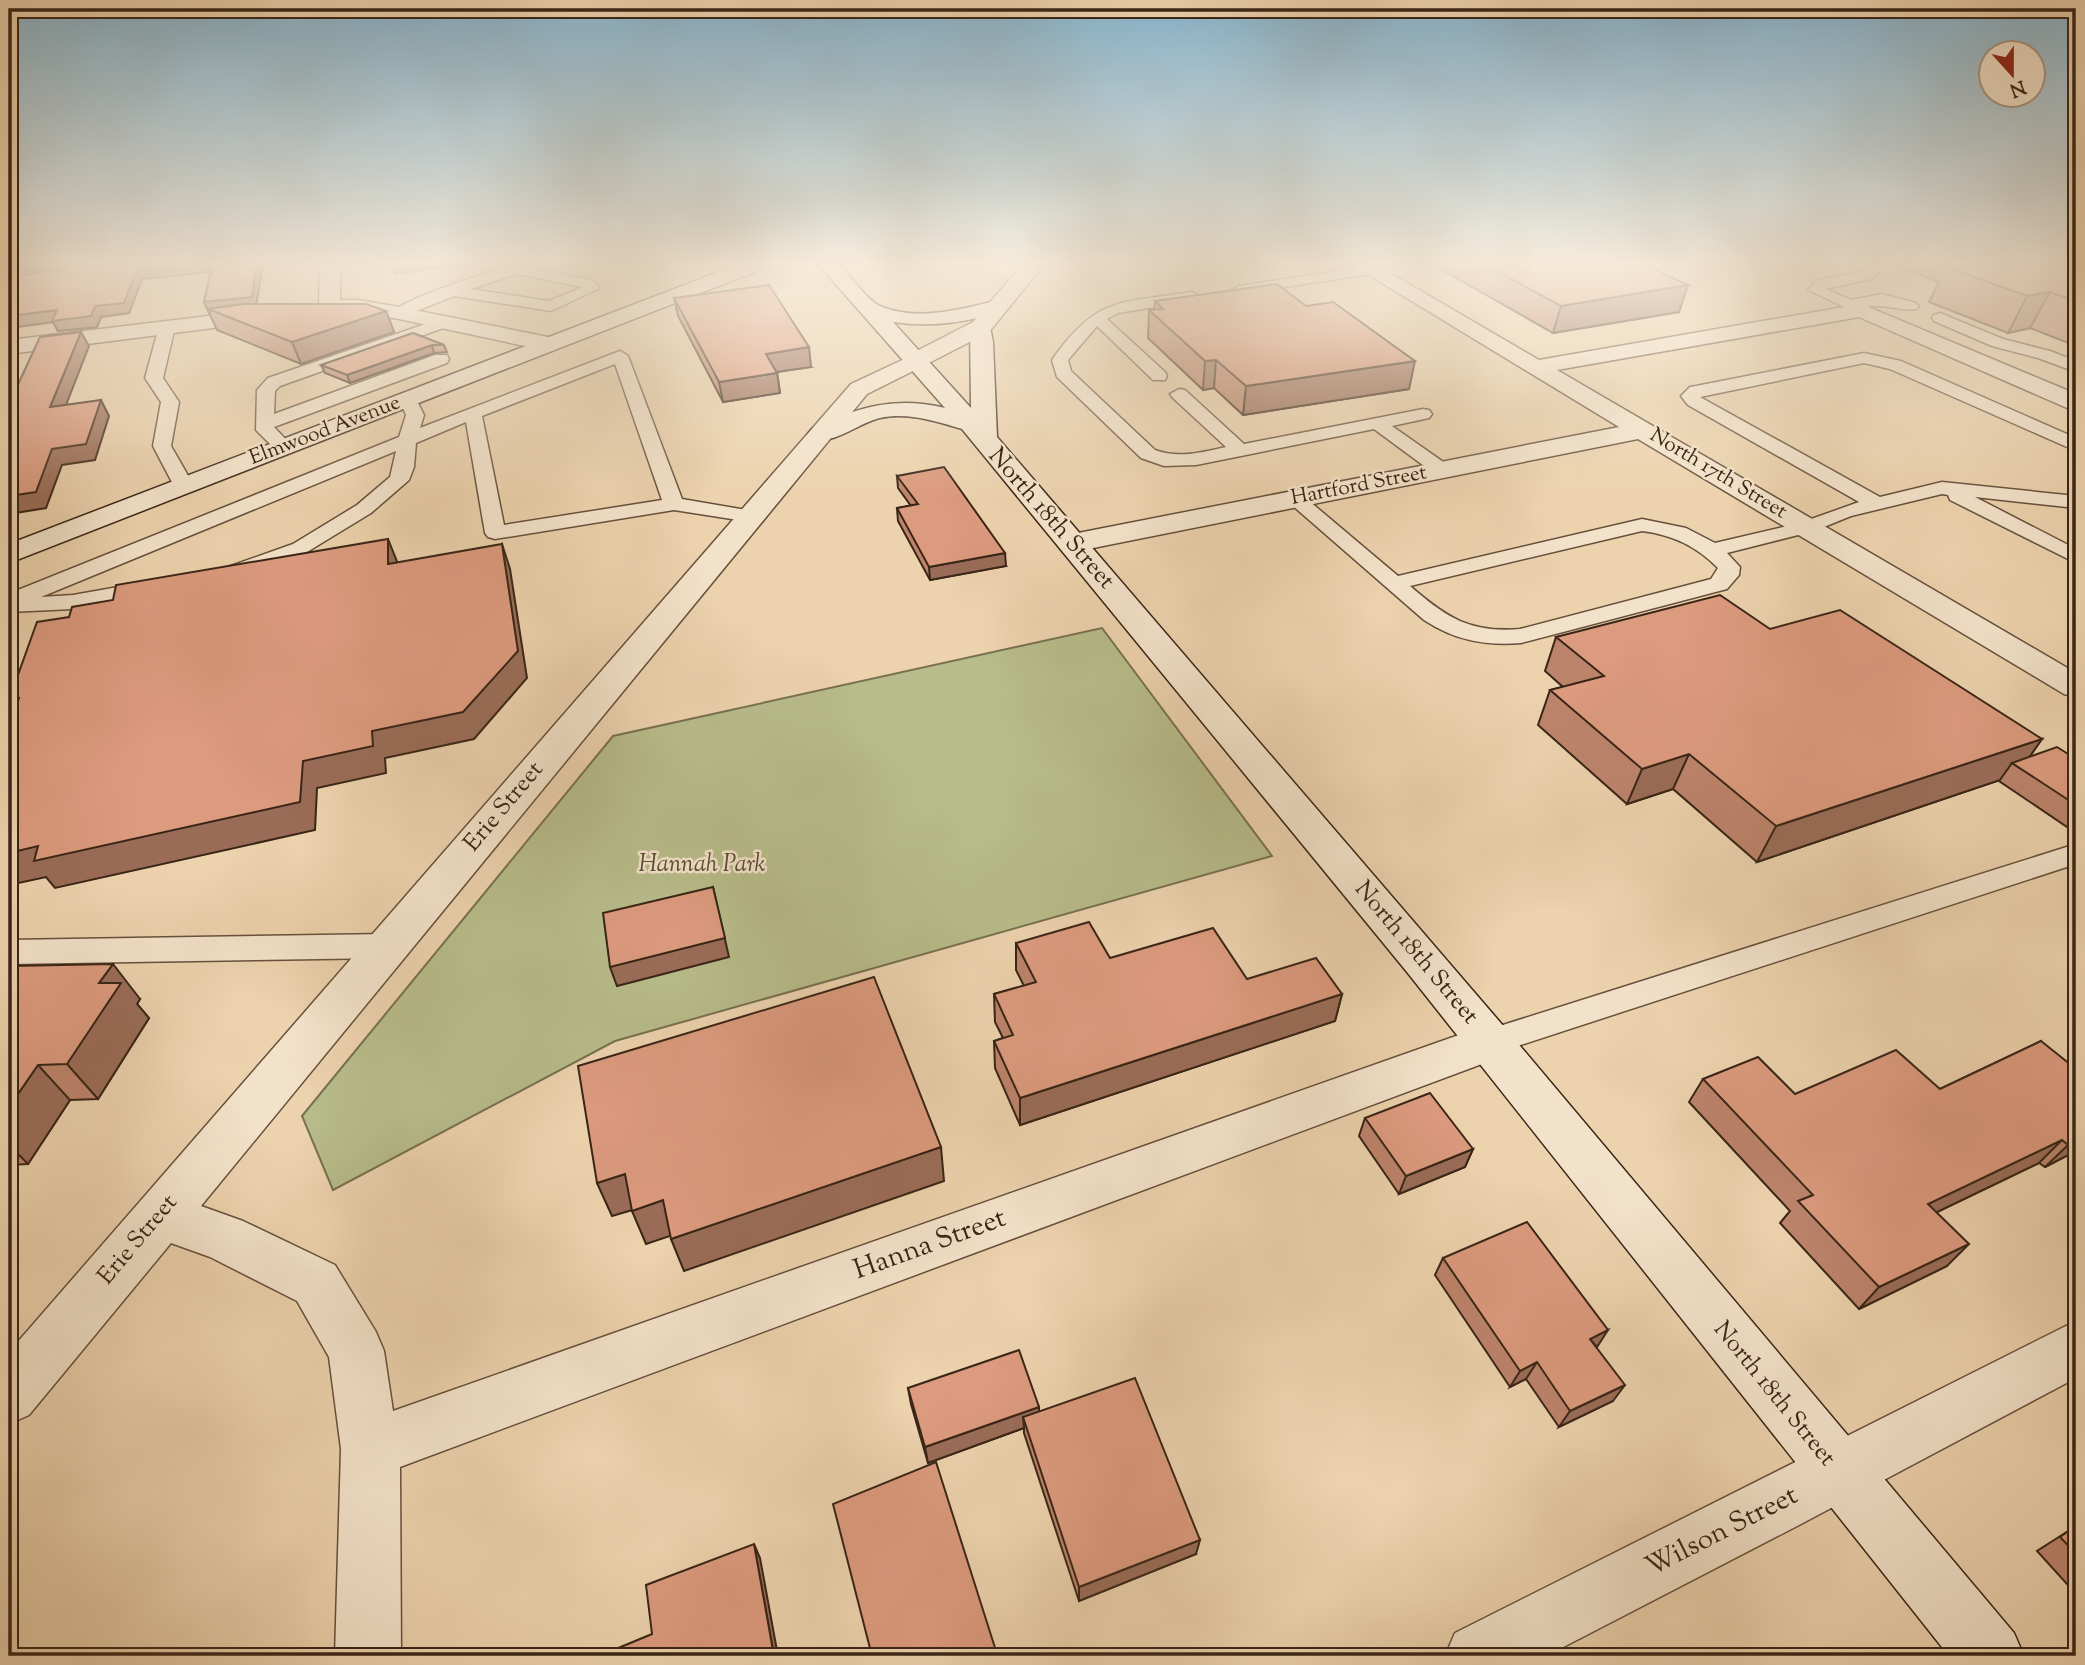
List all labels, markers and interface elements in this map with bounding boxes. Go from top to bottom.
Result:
north arrow [1976,38,2046,108]
text: N [2005,72,2029,103]
street label: Elmwood Avenue [245,388,405,474]
street label: North 17th Street [1644,421,1792,527]
street label: North 18th Street [980,441,1122,597]
street label: Hartford Street [1288,458,1430,514]
street label: Erie Street [456,755,552,859]
park label: Hannah Park [639,848,766,882]
street label: North 18th Street [1346,874,1486,1032]
street label: Erie Street [90,1188,186,1292]
street label: Hanna Street [848,1199,1012,1291]
street label: North 18th Street [1705,1314,1843,1474]
street label: Wilson Street [1639,1476,1806,1588]

